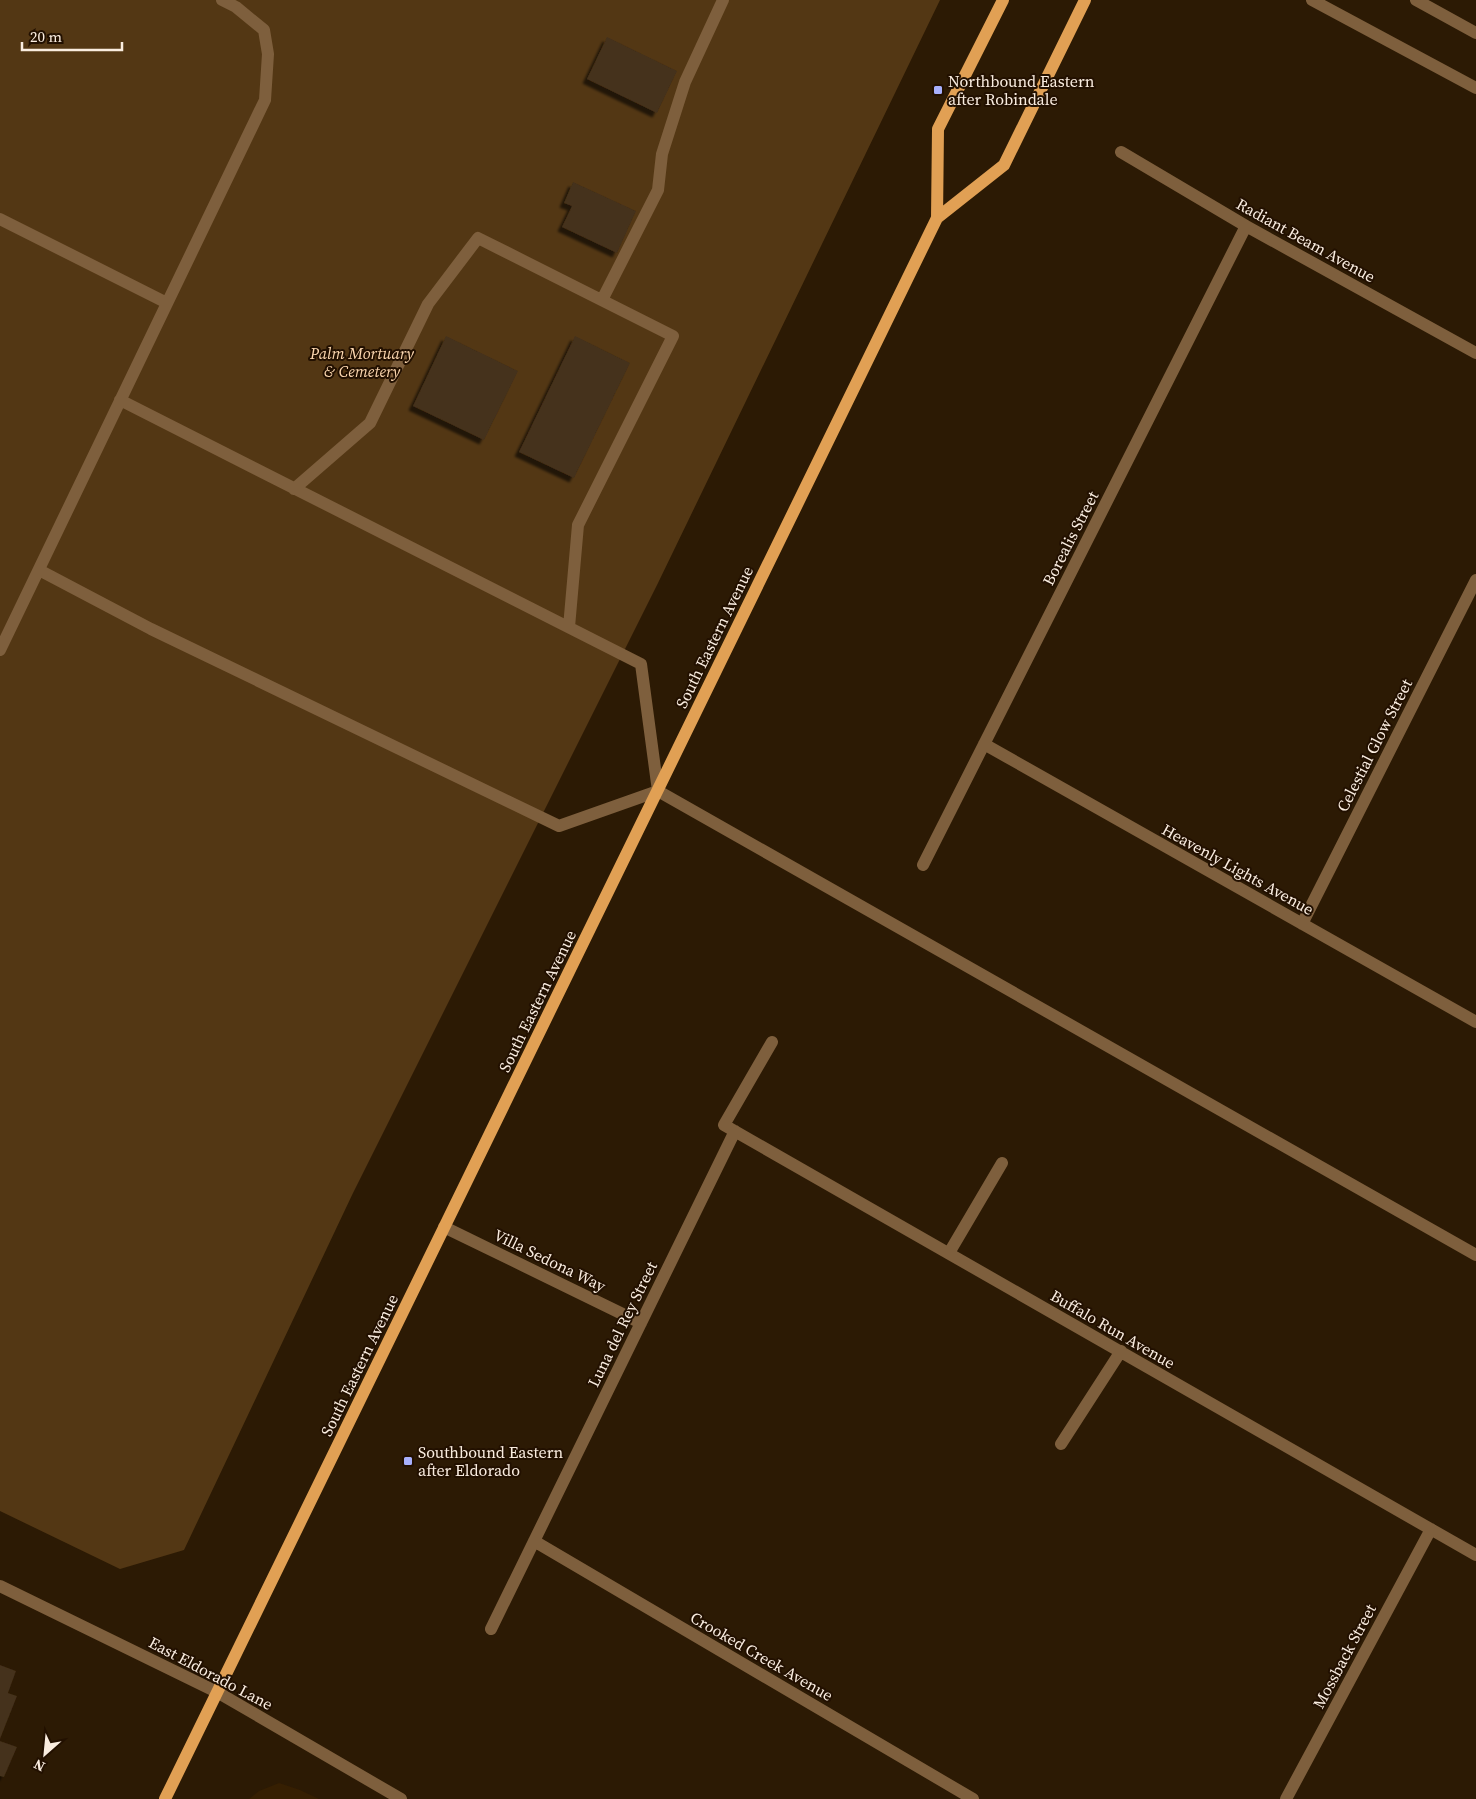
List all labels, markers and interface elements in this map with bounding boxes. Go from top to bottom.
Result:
scale bar [22,20,122,52]
text: 20 m [30,26,62,47]
place label: Northbound Eastern after Robindale [948,70,1095,110]
marker: Northbound Eastern after Robindale [932,84,944,96]
street label: Radiant Beam Avenue [1233,193,1379,287]
park label: Palm Mortuary & Cemetery [309,342,414,382]
street label: Borealis Street [1037,486,1104,589]
street label: South Eastern Avenue [670,562,758,712]
street label: Celestial Glow Street [1331,674,1417,815]
street label: Heavenly Lights Avenue [1158,818,1318,920]
street label: South Eastern Avenue [493,926,581,1076]
street label: Villa Sedona Way [490,1223,610,1297]
street label: Luna del Rey Street [582,1257,662,1390]
street label: Buffalo Run Avenue [1047,1284,1179,1374]
street label: South Eastern Avenue [315,1290,403,1440]
place label: Southbound Eastern after Eldorado [418,1441,564,1481]
marker: Southbound Eastern after Eldorado [402,1455,414,1467]
street label: Mossback Street [1307,1599,1381,1712]
street label: Crooked Creek Avenue [687,1606,837,1706]
street label: East Eldorado Lane [145,1631,277,1715]
north arrow [20,1729,70,1779]
text: N [30,1754,48,1777]

